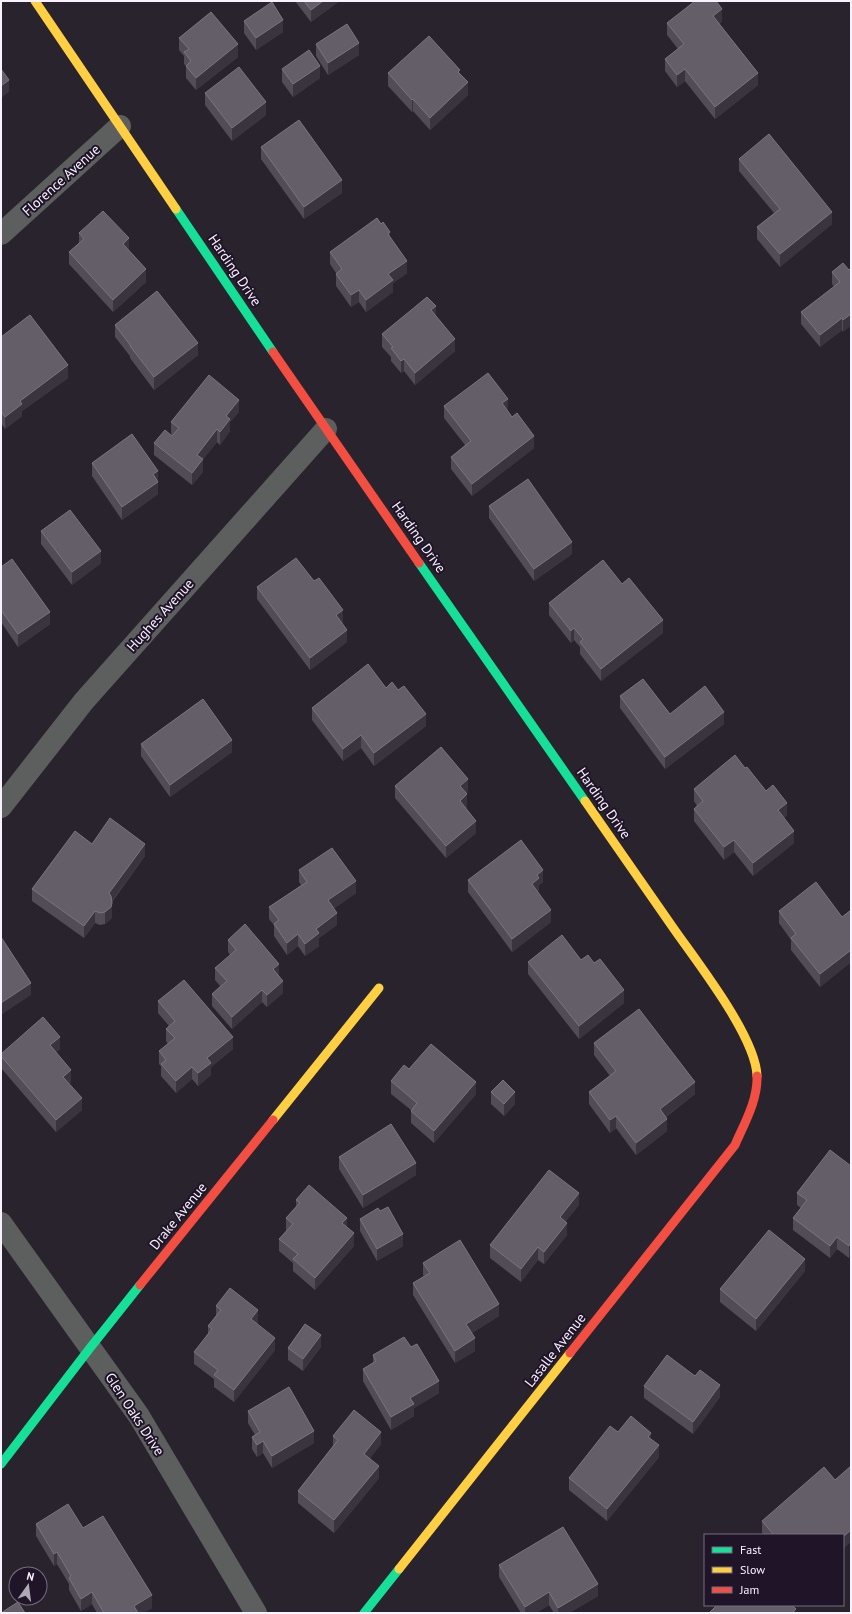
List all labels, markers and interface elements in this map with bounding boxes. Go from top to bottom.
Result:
street label: Florence Avenue [18,140,104,220]
street label: Harding Drive [204,231,266,309]
street label: Harding Drive [388,498,450,576]
street label: Hughes Avenue [122,575,198,655]
street label: Harding Drive [573,764,635,842]
street label: Drake Avenue [145,1179,211,1253]
street label: Lasalle Avenue [520,1309,590,1391]
street label: Glen Oaks Drive [101,1369,169,1459]
legend [704,1534,844,1606]
text: Fast [740,1542,761,1557]
text: Slow [740,1562,765,1577]
north arrow [8,1566,48,1606]
text: N [25,1569,36,1584]
text: Jam [739,1582,759,1597]

